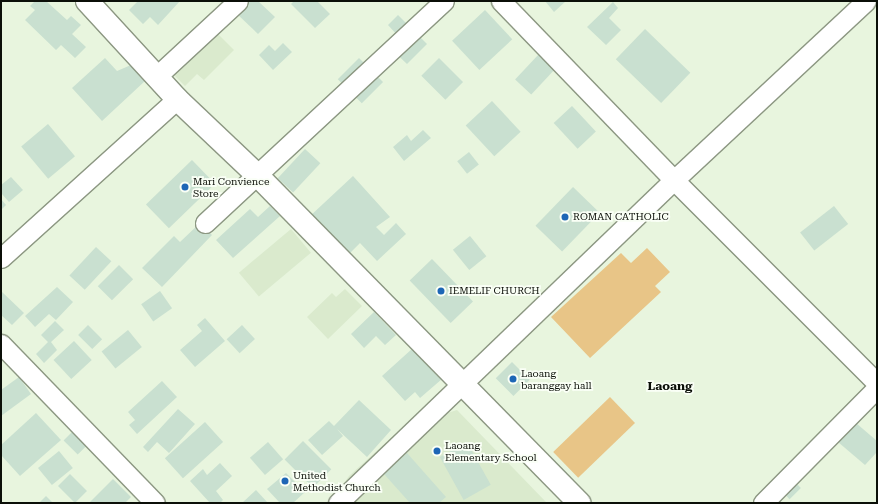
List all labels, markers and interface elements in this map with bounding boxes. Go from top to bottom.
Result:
place label: Mari Convience Store [193,175,269,198]
marker: Mari Convience Store [180,182,190,192]
place label: ROMAN CATHOLIC [573,211,669,223]
marker: ROMAN CATHOLIC [560,212,570,222]
place label: IEMELIF CHURCH [449,285,540,297]
marker: IEMELIF CHURCH [436,286,446,296]
place label: Laoang baranggay hall [521,367,592,390]
marker: Laoang baranggay hall [508,374,518,384]
district label: Laoang [648,380,692,394]
place label: Laoang Elementary School [445,439,537,462]
marker: Laoang Elementary School [432,446,442,456]
place label: United Methodist Church [293,469,381,492]
marker: United Methodist Church [280,476,290,486]

